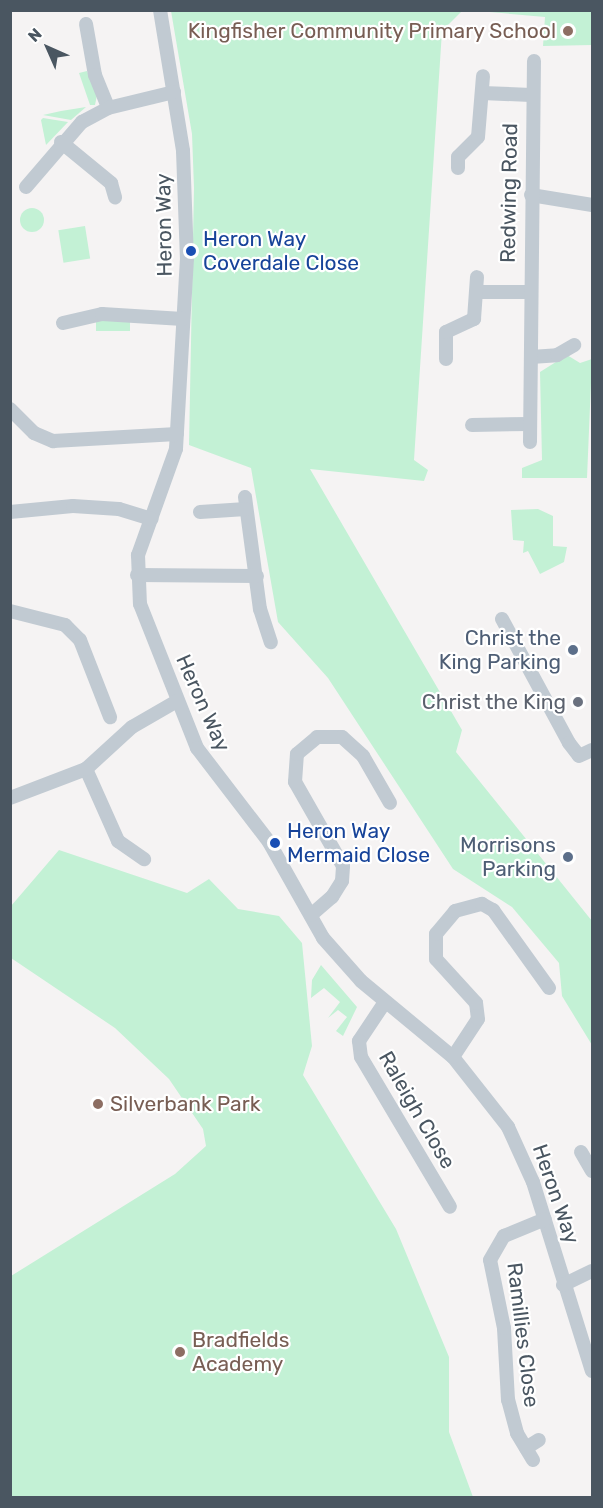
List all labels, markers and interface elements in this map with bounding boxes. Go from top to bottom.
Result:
north arrow [18,18,78,78]
place label: Kingfisher Community Primary School [186,18,556,44]
text: N [24,24,46,46]
marker: Kingfisher Community Primary School [561,24,575,38]
street label: Redwing Road [495,123,523,263]
street label: Heron Way [150,173,178,277]
place label: Heron Way Coverdale Close [203,226,359,276]
marker: Heron Way Coverdale Close [184,244,198,258]
place label: Christ the King Parking [439,625,561,675]
marker: Christ the King Parking [566,643,580,657]
street label: Heron Way [170,650,236,756]
place label: Christ the King [421,689,566,715]
marker: Christ the King [571,695,585,709]
place label: Heron Way Mermaid Close [287,818,430,868]
place label: Morrisons Parking [460,832,556,882]
marker: Heron Way Mermaid Close [268,836,282,850]
marker: Morrisons Parking [561,850,575,864]
street label: Raleigh Close [373,1047,461,1173]
place label: Silverbank Park [110,1091,261,1117]
marker: Silverbank Park [91,1097,105,1111]
street label: Heron Way [527,1141,585,1247]
street label: Ramillies Close [502,1261,544,1409]
place label: Bradfields Academy [192,1327,290,1377]
marker: Bradfields Academy [173,1345,187,1359]

